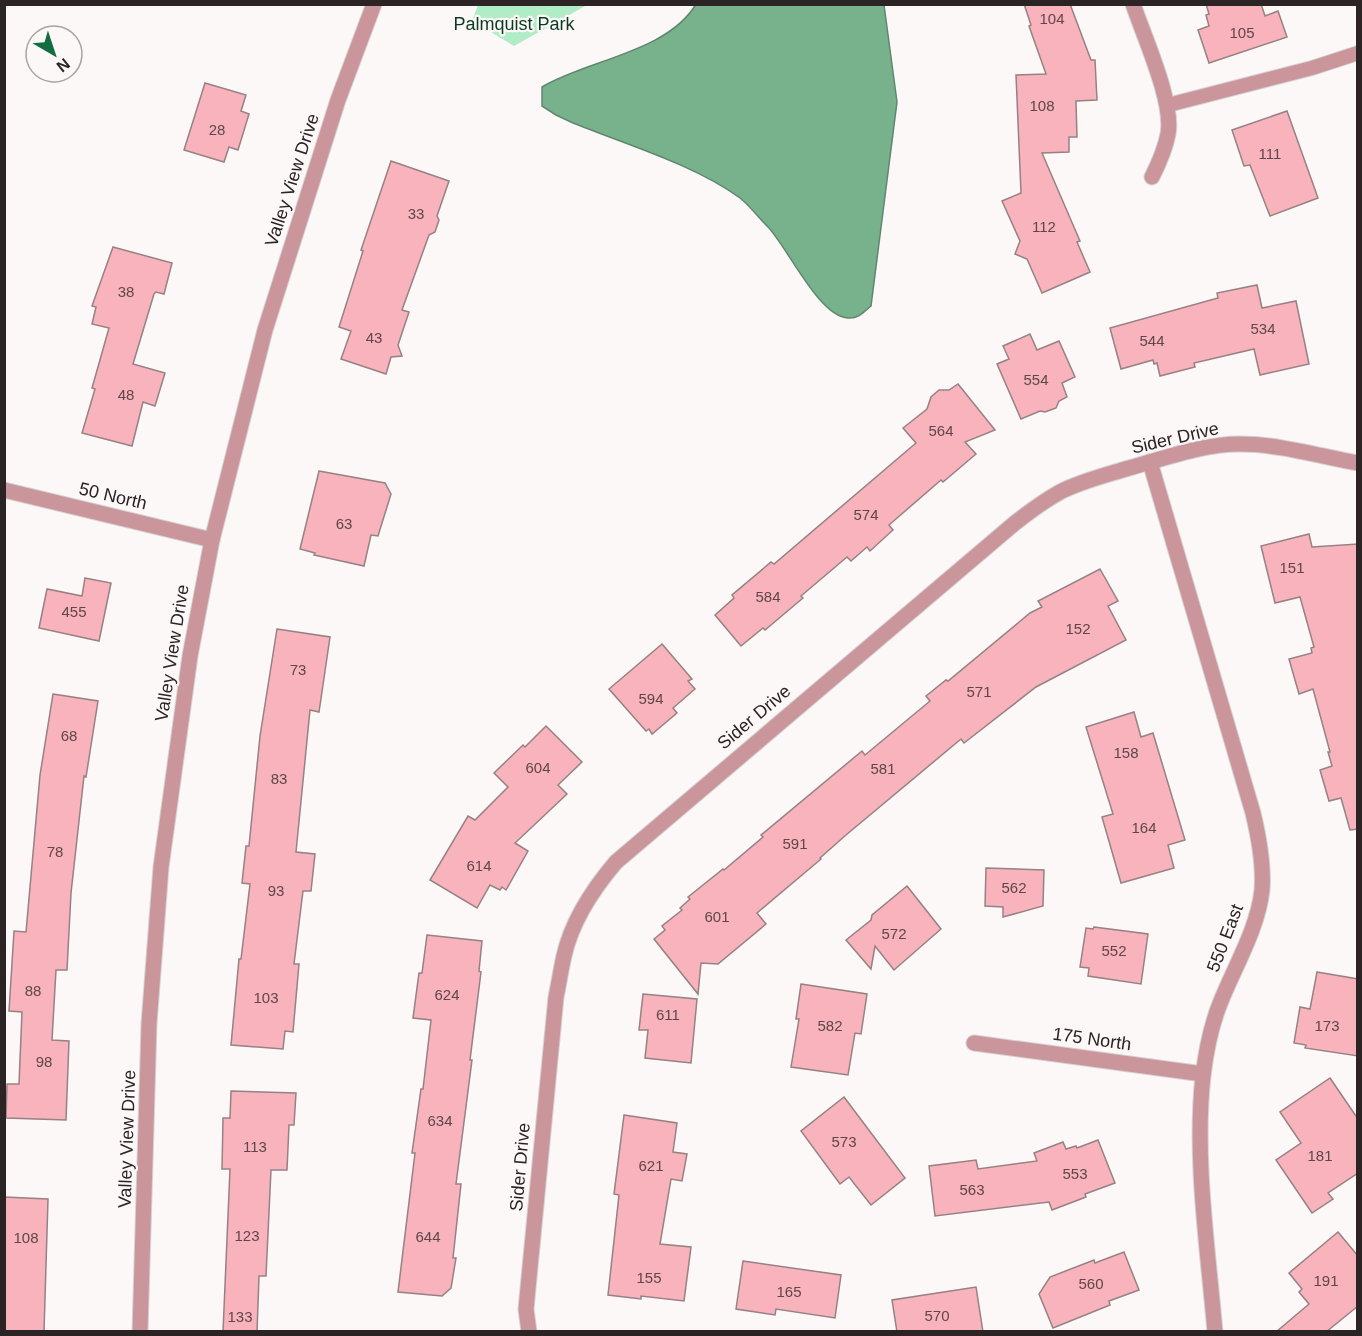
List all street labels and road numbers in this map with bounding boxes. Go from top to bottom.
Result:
street label: Valley View Drive [261,111,323,249]
street label: Sider Drive [1129,418,1221,458]
street label: 50 North [77,478,149,514]
street label: Valley View Drive [151,583,193,723]
street label: Sider Drive [713,681,795,753]
street label: 550 East [1203,901,1247,975]
street label: 175 North [1051,1024,1133,1054]
street label: Valley View Drive [115,1069,139,1209]
street label: Sider Drive [506,1122,534,1212]

